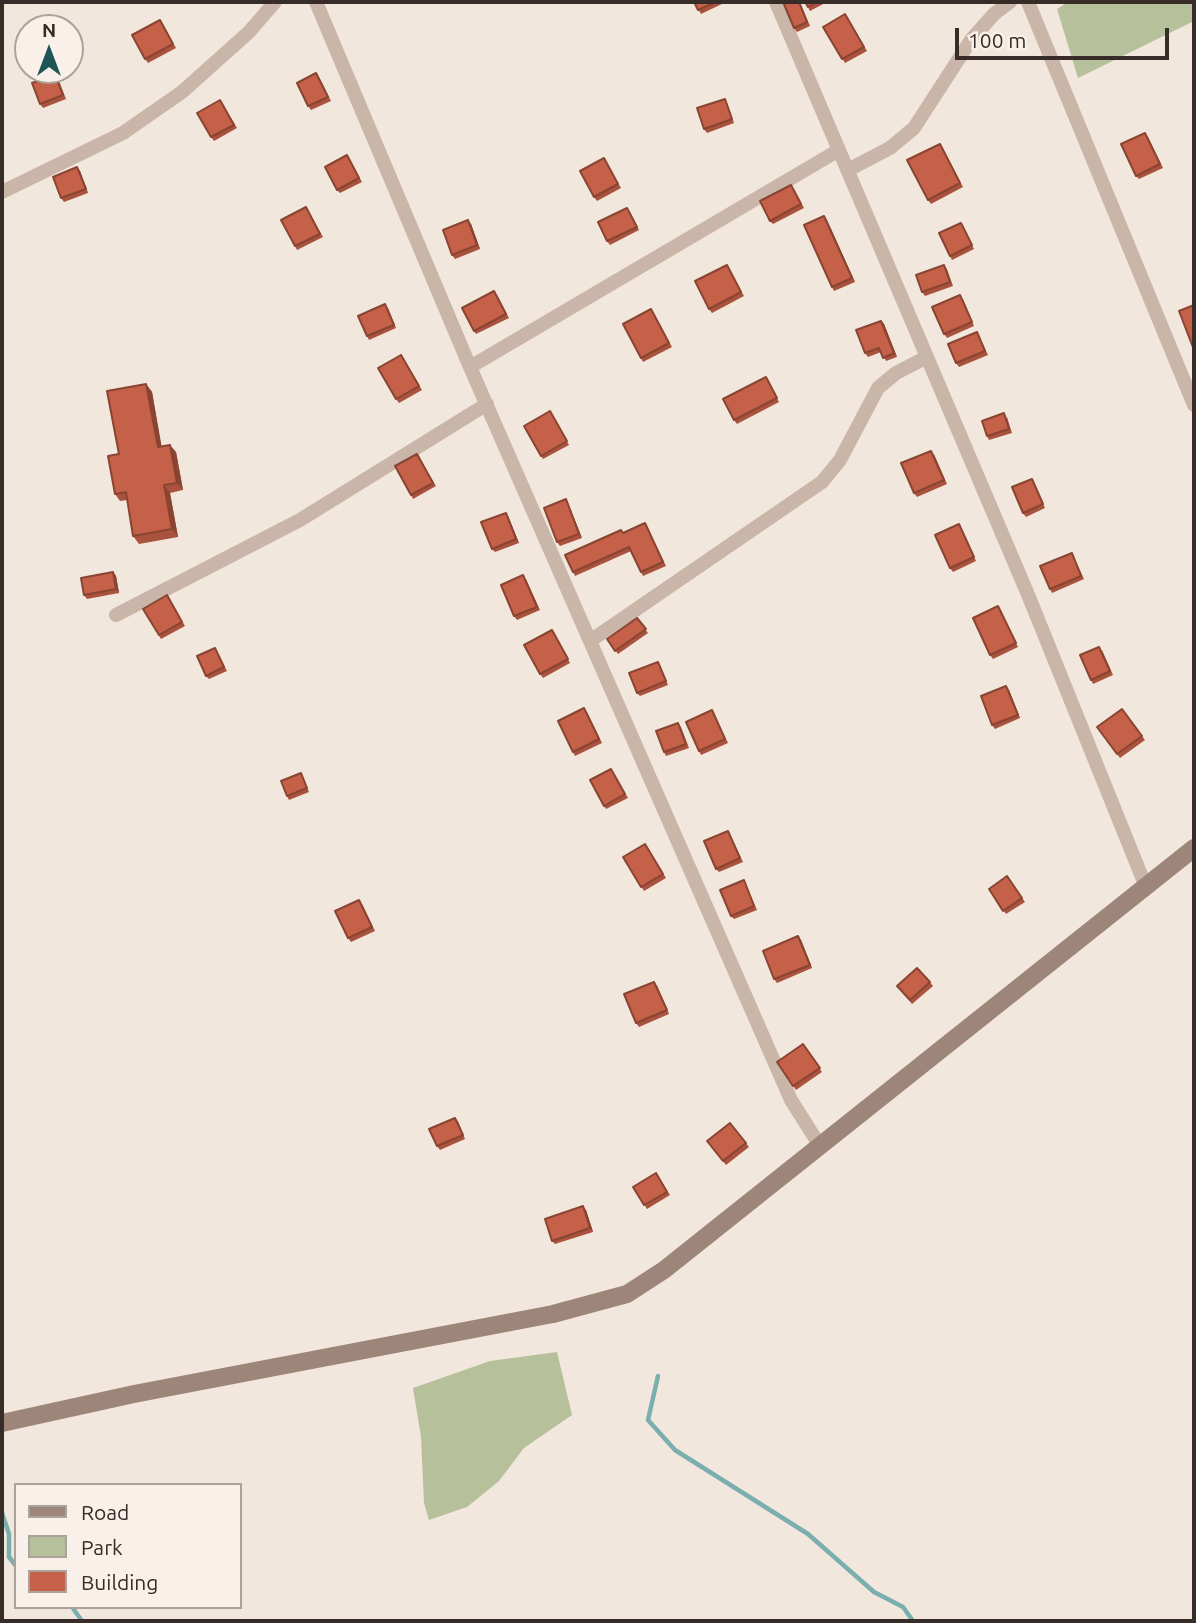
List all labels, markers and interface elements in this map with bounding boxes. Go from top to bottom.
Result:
north arrow [14,14,84,84]
scale bar [958,14,1172,58]
text: N [42,19,56,41]
text: 100 m [968,28,1026,52]
legend [14,1483,242,1609]
text: Road [81,1500,129,1524]
text: Park [81,1535,123,1559]
text: Building [81,1570,158,1594]

